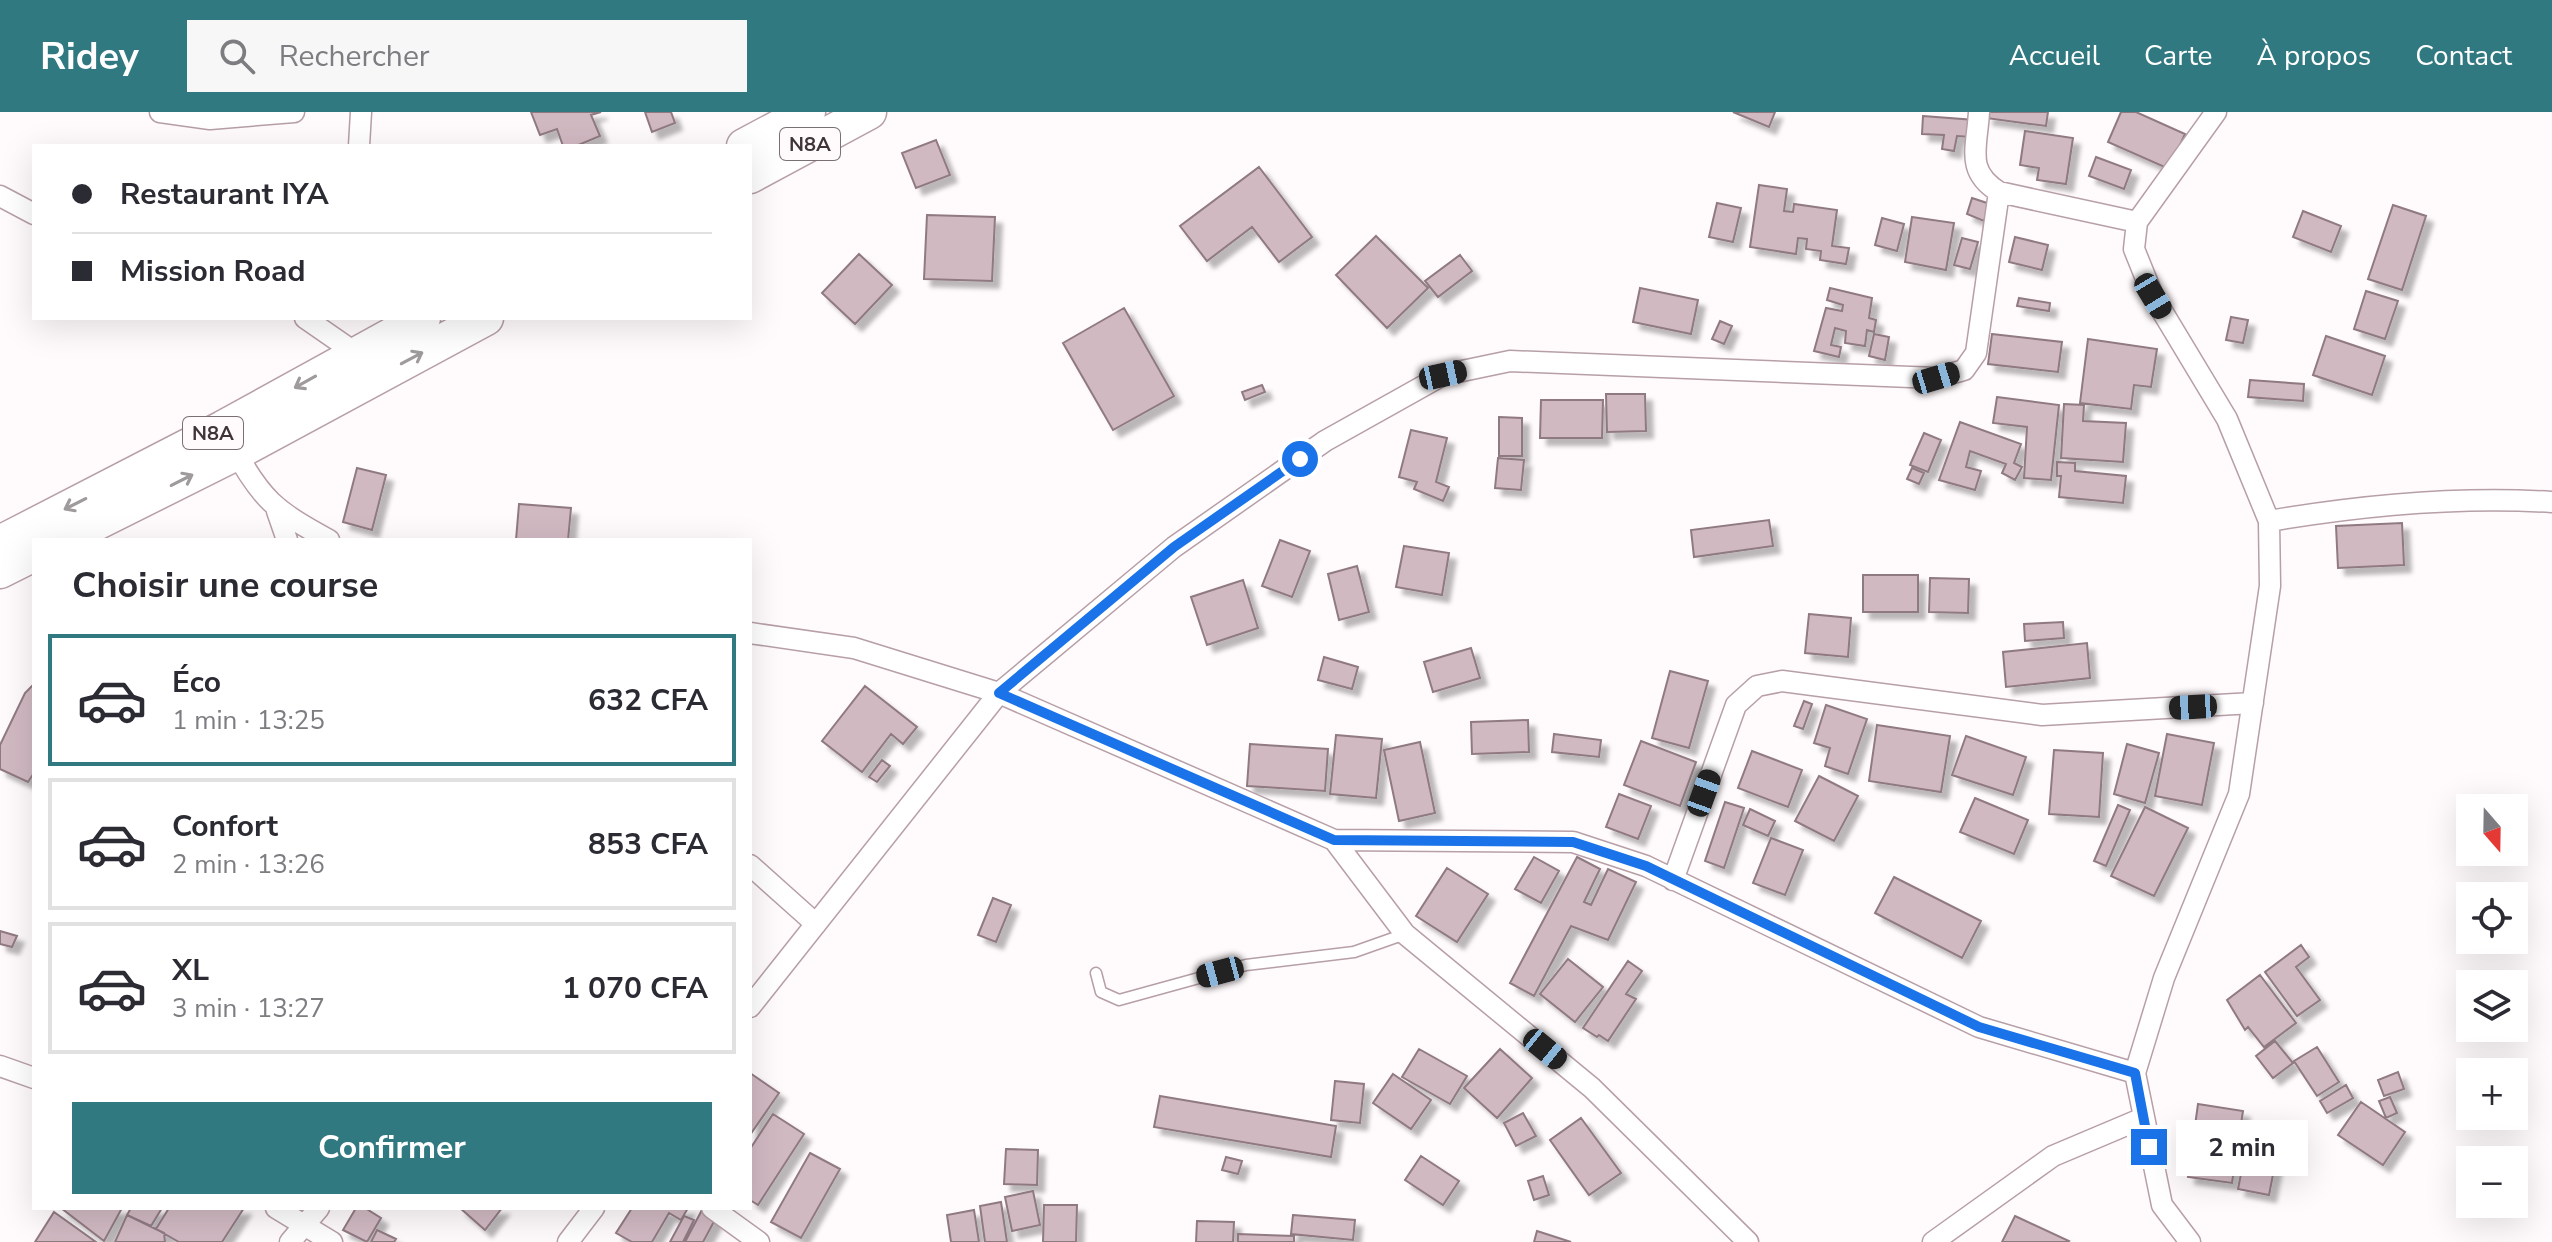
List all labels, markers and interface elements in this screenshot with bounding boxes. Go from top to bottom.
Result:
search box [187,20,747,92]
text: Ridey [40,31,139,82]
icon: search [215,34,259,78]
text: Rechercher [279,36,430,77]
text: Accueil [2009,37,2100,75]
text: Carte [2144,37,2213,75]
text: À propos [2257,37,2371,75]
text: Contact [2415,37,2512,75]
road number: N8A [780,128,840,160]
text: Restaurant IYA [120,174,329,215]
text: Mission Road [120,251,305,292]
car [2130,269,2176,323]
one-way arrow [399,350,423,365]
car [1417,358,1469,392]
car [1910,360,1962,396]
one-way arrow [294,374,317,390]
road number: N8A [183,417,243,449]
route start [1282,441,1318,477]
one-way arrow [170,471,194,487]
one-way arrow [64,496,88,512]
text: Choisir une course [72,561,378,610]
text: Éco [172,662,221,703]
icon: car [76,664,148,736]
text: 632 CFA [588,680,708,721]
car [2168,694,2218,720]
text: 1 min · 13:25 [172,703,325,738]
car [1685,766,1723,820]
north arrow [2456,794,2528,866]
map controls [2456,794,2528,1218]
text: Confort [172,806,278,847]
icon: car [76,808,148,880]
text: 853 CFA [588,824,708,865]
text: 2 min · 13:26 [172,847,325,882]
button: locate [2456,882,2528,954]
text: XL [172,950,209,991]
icon: car [76,952,148,1024]
car [1194,954,1246,990]
text: 1 070 CFA [562,968,708,1009]
button: layers [2456,970,2528,1042]
text: 3 min · 13:27 [172,991,325,1026]
car [1519,1025,1571,1073]
button: + [2456,1058,2528,1130]
button: Confirmer [72,1102,712,1194]
callout: 2 min [2177,1119,2309,1175]
route end [2131,1129,2167,1165]
text: 2 min [2208,1130,2276,1165]
button: − [2456,1146,2528,1218]

